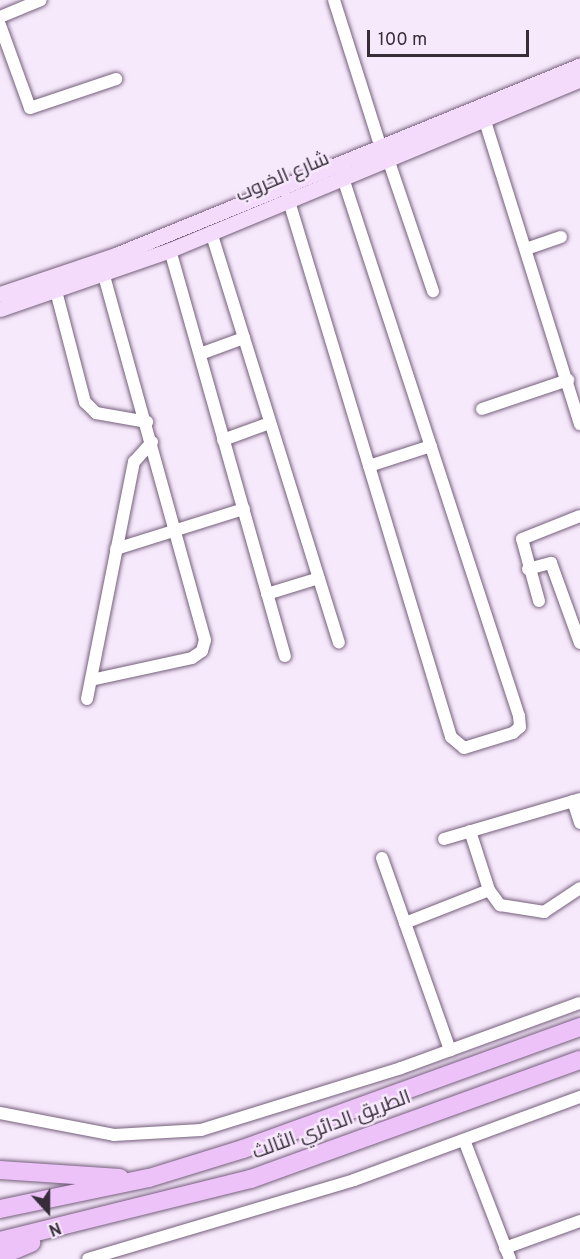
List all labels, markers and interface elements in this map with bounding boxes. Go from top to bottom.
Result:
scale bar [370,18,532,56]
text: 100 m [378,29,427,52]
street label: شارع الخروب [233,148,333,208]
street label: الطريق الدائري الثالث [250,1086,414,1166]
north arrow [18,1181,78,1241]
text: N [45,1216,63,1239]

